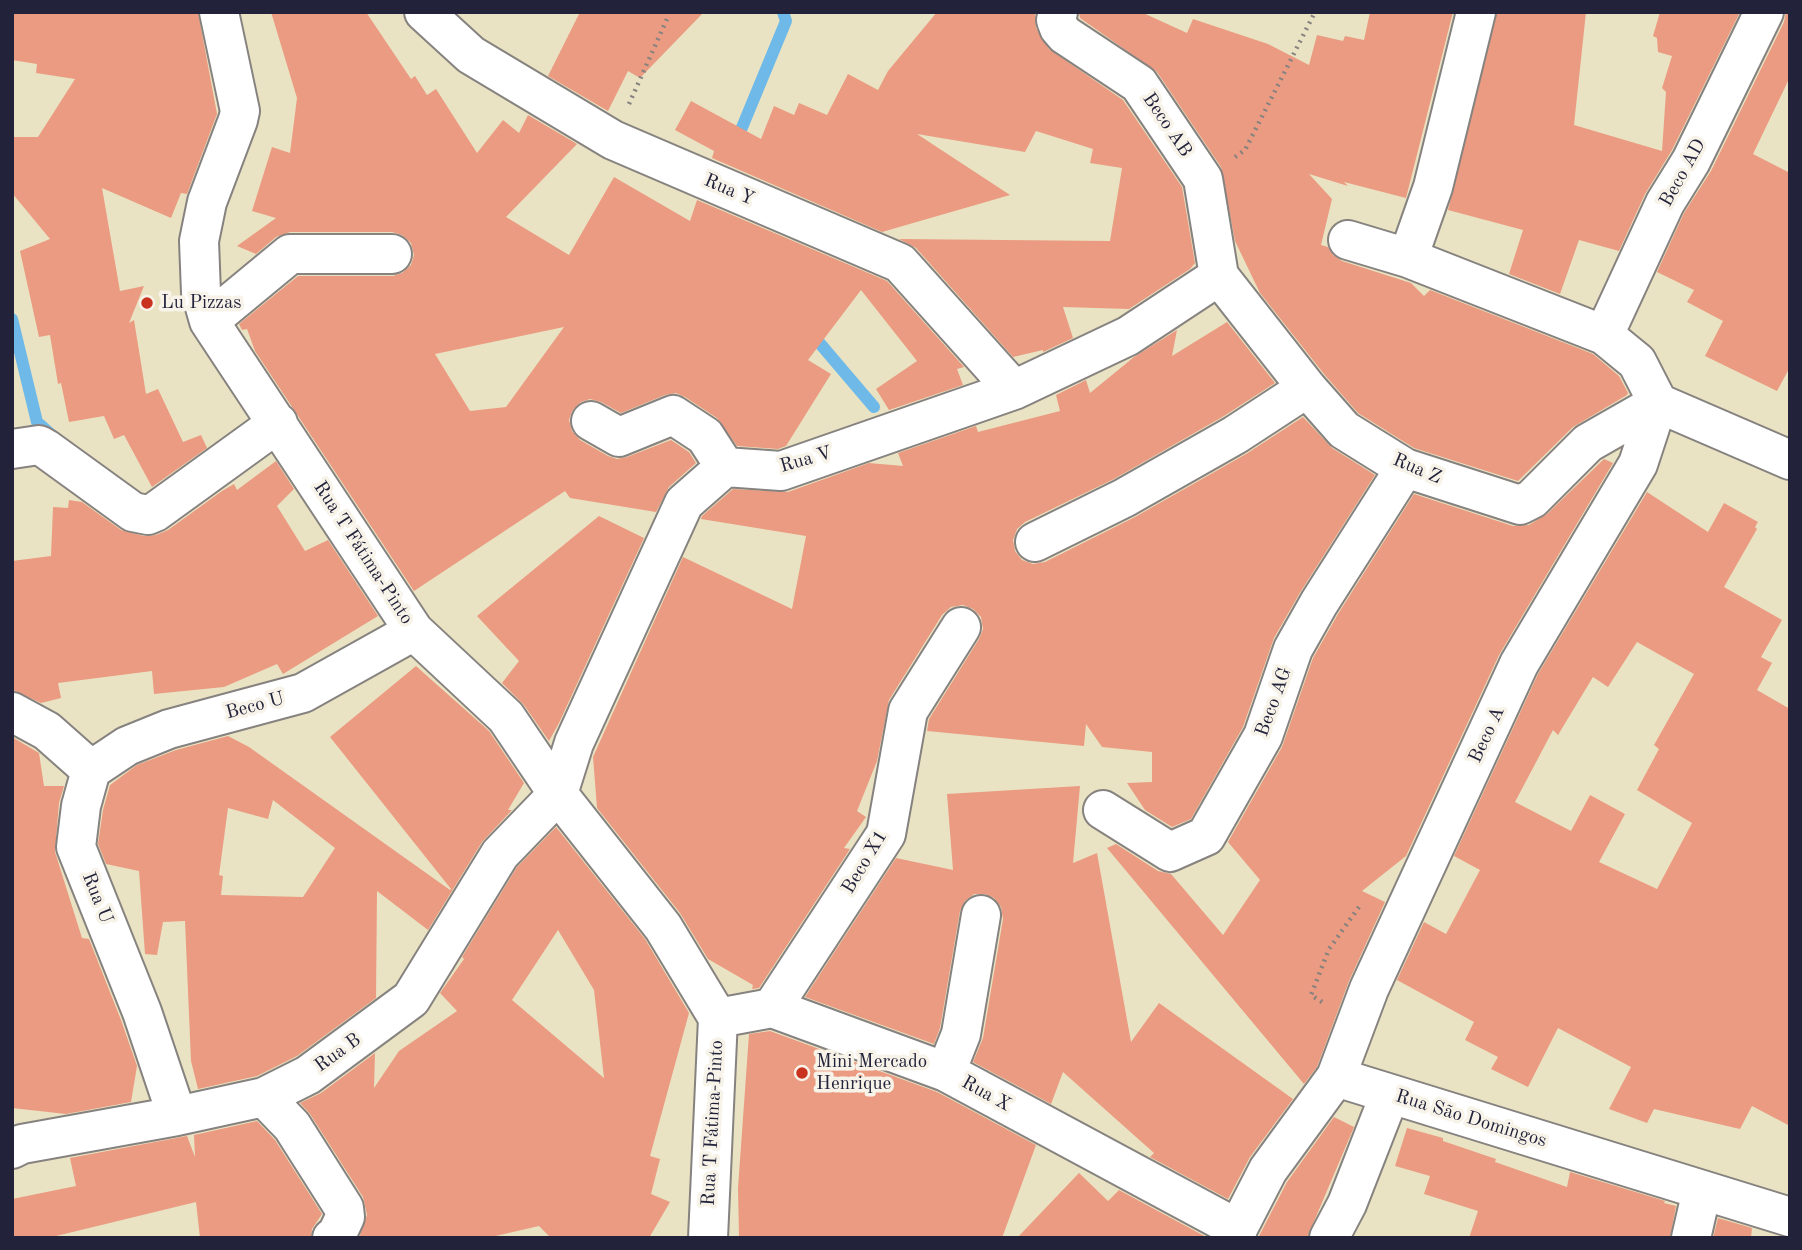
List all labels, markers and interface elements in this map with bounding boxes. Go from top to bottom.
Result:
street label: Beco AB [1137,89,1197,161]
street label: Beco AD [1655,135,1711,211]
street label: Rua Y [700,169,758,211]
place label: Lu Pizzas [161,292,242,314]
marker: Lu Pizzas [139,295,155,311]
street label: Rua V [777,442,835,478]
street label: Rua Z [1389,449,1445,489]
street label: Rua T Fátima-Pinto [308,477,418,629]
street label: Beco AG [1251,664,1297,740]
street label: Beco U [223,687,287,725]
street label: Beco A [1464,703,1510,767]
street label: Beco X1 [837,826,893,898]
street label: Rua U [76,869,118,927]
street label: Rua B [310,1029,366,1077]
street label: Rua T Fátima-Pinto [697,1040,729,1206]
place label: Mini Mercado Henrique [816,1051,927,1095]
marker: Mini Mercado Henrique [794,1065,810,1081]
street label: Rua X [957,1071,1015,1117]
street label: Rua São Domingos [1393,1085,1549,1153]

